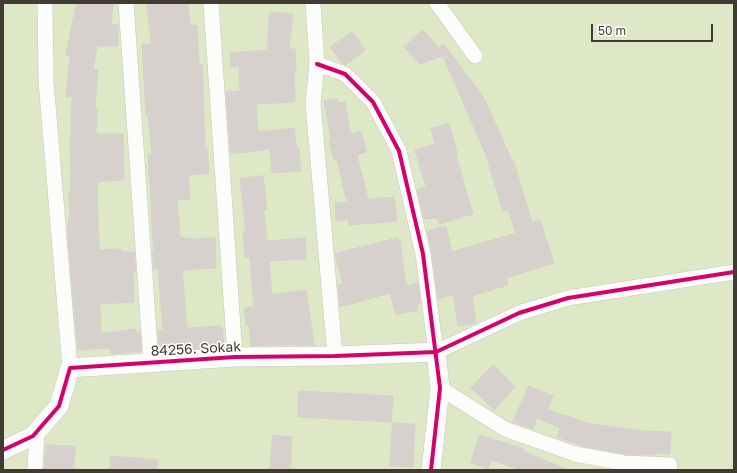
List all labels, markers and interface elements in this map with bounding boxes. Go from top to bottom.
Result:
scale bar [593,16,715,42]
text: 50 m [598,23,626,38]
street label: 84256. Sokak [150,338,242,360]

